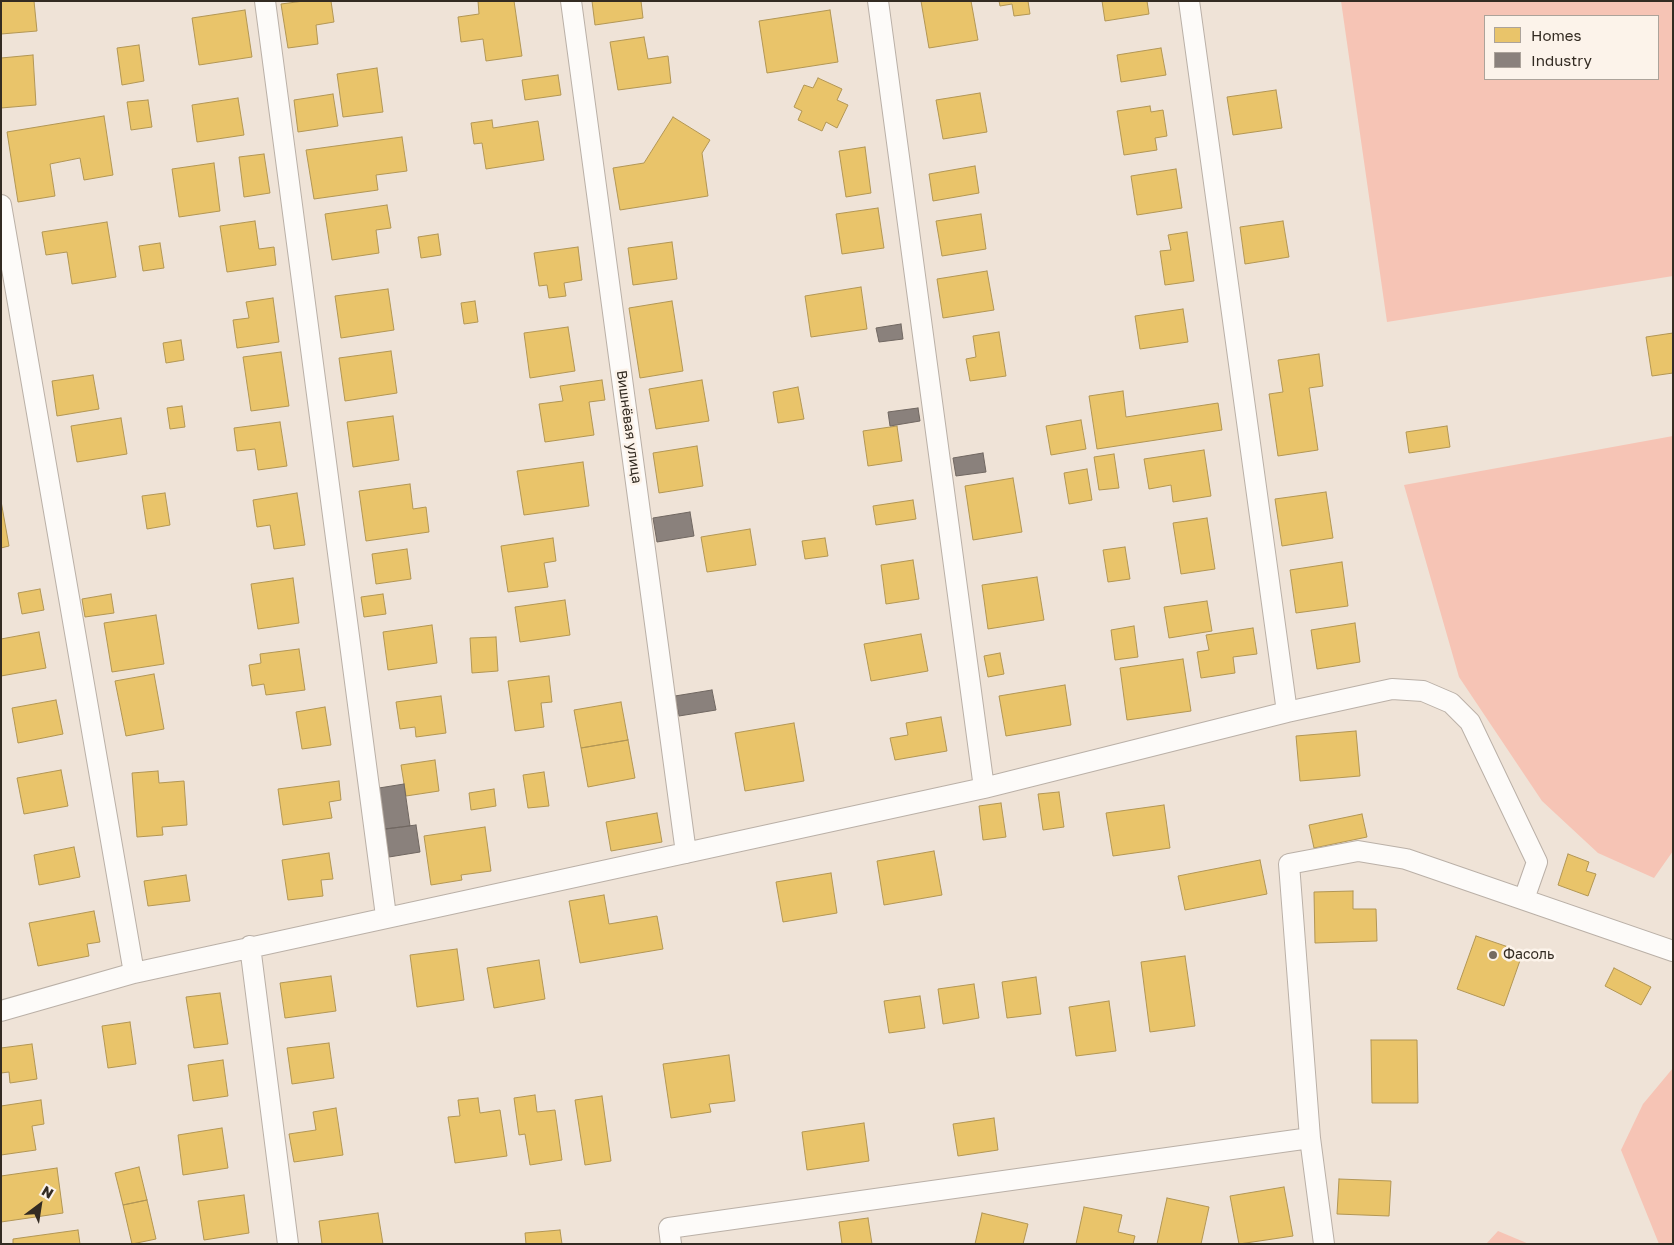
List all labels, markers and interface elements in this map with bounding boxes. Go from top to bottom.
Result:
legend [1484,15,1659,80]
text: Homes [1531,26,1581,44]
text: Industry [1531,51,1592,69]
street label: Вишнёвая улица [613,369,645,485]
place label: Фасоль [1503,947,1554,963]
marker: Фасоль [1487,949,1499,961]
north arrow [15,1180,65,1230]
text: N [39,1182,57,1202]

